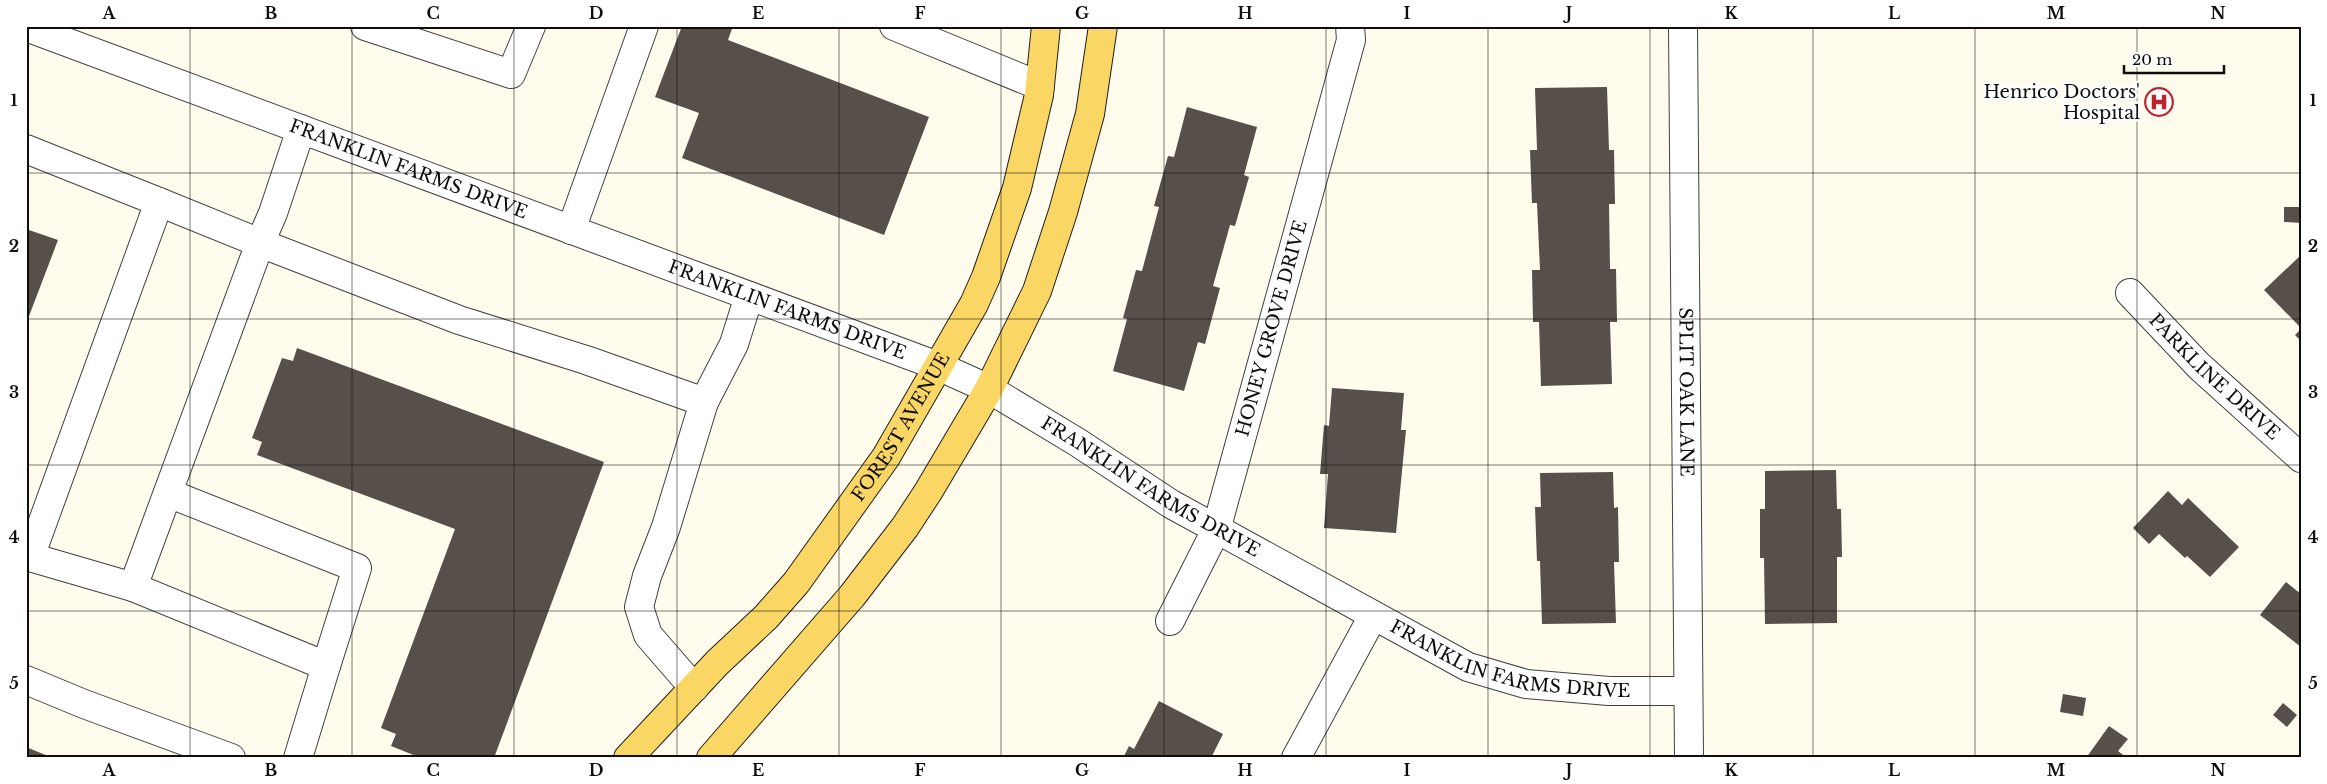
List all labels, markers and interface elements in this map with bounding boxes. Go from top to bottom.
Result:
text: A [102,3,117,23]
text: B [265,3,278,23]
text: C [426,3,440,23]
text: D [589,3,603,23]
text: E [752,3,764,23]
text: F [914,3,926,23]
text: G [1075,3,1089,23]
text: H [1237,3,1253,23]
text: I [1404,3,1411,23]
text: J [1563,3,1572,23]
text: K [1724,3,1738,23]
text: L [1888,3,1900,23]
text: M [2047,3,2065,23]
text: N [2210,3,2226,23]
scale bar [2124,42,2224,74]
text: 20 m [2132,50,2172,69]
place label: Henrico Doctors' Hospital [1983,81,2140,124]
hospital icon: Henrico Doctors' Hospital [2144,87,2174,117]
text: 1 [11,90,18,110]
text: 1 [2310,90,2317,110]
street label: FRANKLIN FARMS DRIVE [286,115,531,223]
street label: HONEY GROVE DRIVE [1231,218,1312,439]
text: 2 [9,236,19,256]
text: 2 [2308,236,2318,256]
street label: FRANKLIN FARMS DRIVE [665,256,909,364]
street label: SPLIT OAK LANE [1674,307,1698,477]
street label: PARKLINE DRIVE [2144,309,2284,445]
street label: FOREST AVENUE [847,349,955,506]
text: 3 [9,382,19,402]
text: 3 [2308,382,2318,402]
street label: FRANKLIN FARMS DRIVE [1037,412,1264,562]
text: 4 [9,527,19,547]
text: 4 [2308,527,2318,547]
street label: FRANKLIN FARMS DRIVE [1386,615,1630,702]
text: 5 [9,673,19,693]
text: 5 [2308,673,2318,693]
text: A [102,760,117,780]
text: B [265,760,278,780]
text: C [426,760,440,780]
text: D [589,760,603,780]
text: E [752,760,764,780]
text: F [914,760,926,780]
text: G [1075,760,1089,780]
text: H [1237,760,1253,780]
text: I [1404,760,1411,780]
text: J [1563,760,1572,780]
text: K [1724,760,1738,780]
text: L [1888,760,1900,780]
text: M [2047,760,2065,780]
text: N [2210,760,2226,780]

